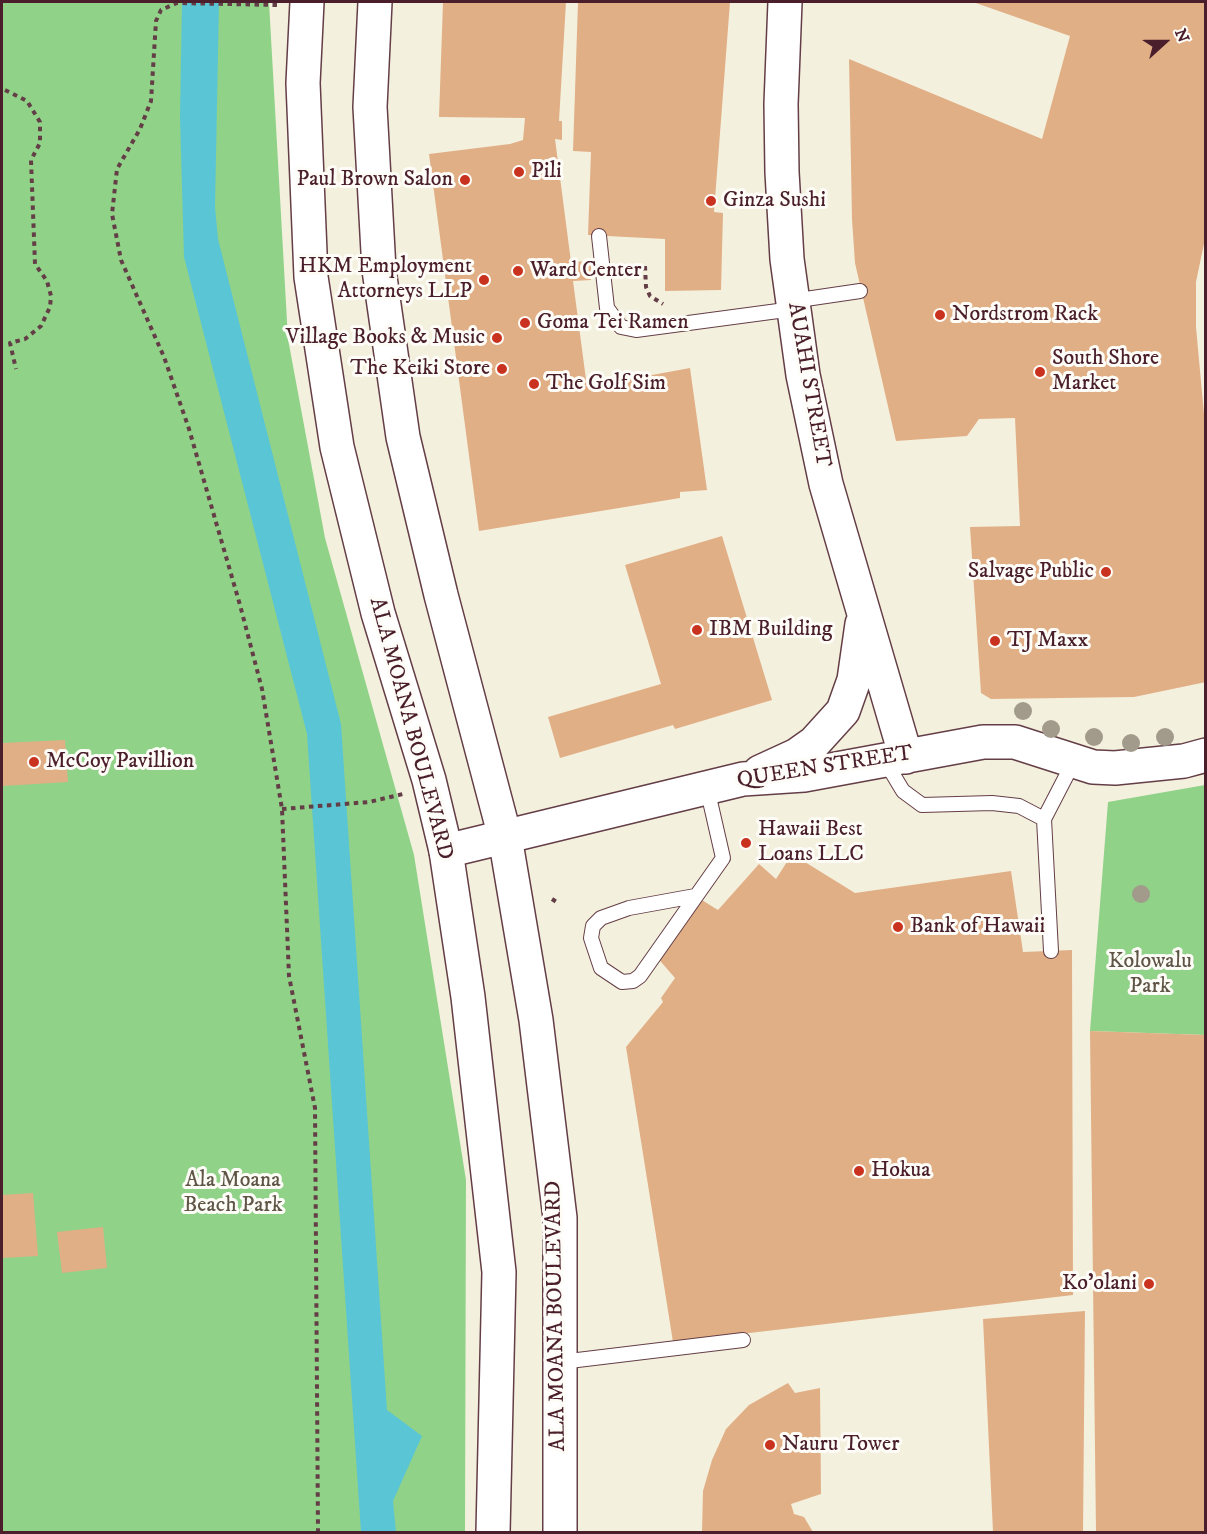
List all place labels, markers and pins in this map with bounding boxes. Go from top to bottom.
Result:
place label: Pili [531,159,562,185]
marker: Pili [512,165,526,179]
place label: Paul Brown Salon [296,167,453,193]
marker: Paul Brown Salon [458,173,472,187]
place label: Ginza Sushi [723,188,826,214]
marker: Ginza Sushi [704,194,718,208]
place label: HKM Employment Attorneys LLP [299,254,472,306]
place label: Ward Center [530,258,641,284]
marker: Ward Center [511,264,525,278]
marker: HKM Employment Attorneys LLP [477,273,491,287]
place label: Nordstrom Rack [952,302,1098,328]
marker: Nordstrom Rack [933,308,947,322]
place label: Goma Tei Ramen [537,310,689,336]
marker: Goma Tei Ramen [518,316,532,330]
place label: Village Books & Music [286,325,485,351]
marker: Village Books & Music [490,331,504,345]
place label: South Shore Market [1052,346,1159,398]
place label: The Keiki Store [350,356,490,382]
marker: The Keiki Store [495,362,509,376]
marker: South Shore Market [1033,365,1047,379]
place label: The Golf Sim [546,371,666,397]
marker: The Golf Sim [527,377,541,391]
place label: Salvage Public [968,559,1094,585]
marker: Salvage Public [1099,565,1113,579]
place label: IBM Building [709,617,832,643]
marker: IBM Building [690,623,704,637]
place label: TJ Maxx [1007,628,1088,654]
marker: TJ Maxx [988,634,1002,648]
place label: McCoy Pavillion [46,749,194,775]
marker: McCoy Pavillion [27,755,41,769]
place label: Hawaii Best Loans LLC [758,817,864,868]
marker: Hawaii Best Loans LLC [739,836,753,850]
place label: Bank of Hawaii [910,914,1045,940]
marker: Bank of Hawaii [891,920,905,934]
place label: Hokua [871,1158,931,1184]
marker: Hokua [852,1164,866,1178]
place label: Ko'olani [1062,1271,1137,1297]
marker: Ko'olani [1142,1277,1156,1291]
place label: Nauru Tower [782,1432,899,1458]
marker: Nauru Tower [763,1438,777,1452]

